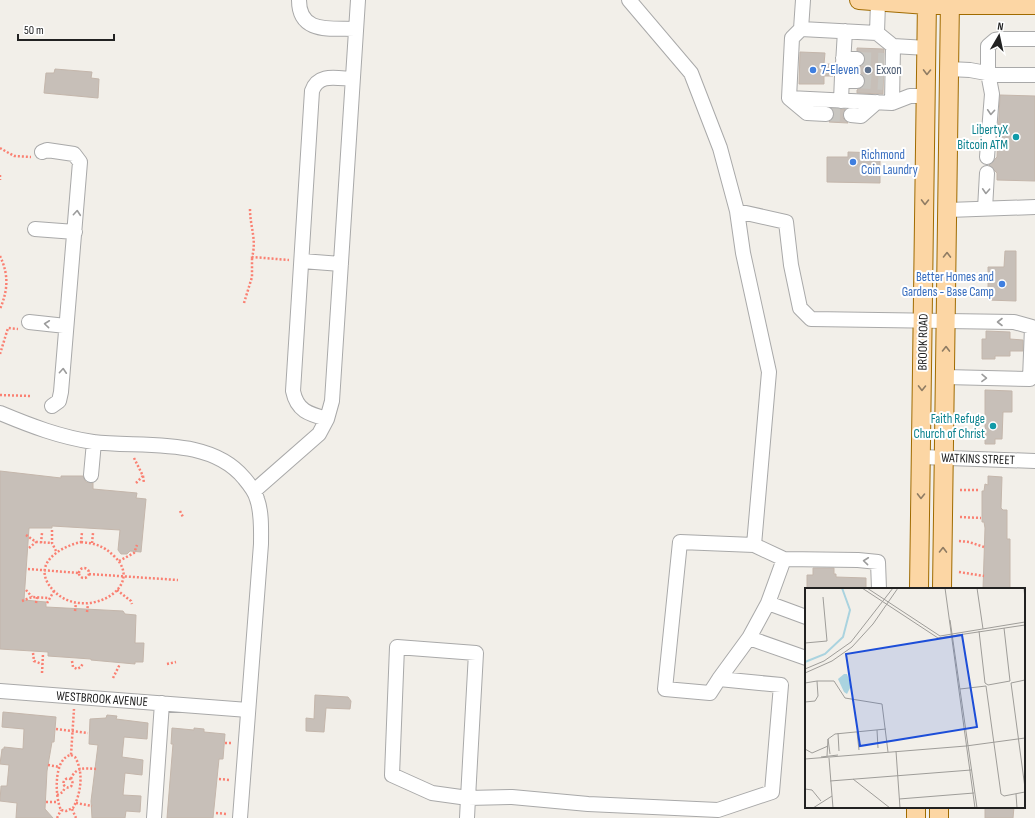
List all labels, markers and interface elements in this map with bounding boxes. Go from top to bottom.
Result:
scale bar [18,16,114,42]
north arrow [979,16,1019,56]
text: N [997,20,1005,34]
text: 50 m [24,23,44,38]
place label: 7-Eleven [821,62,859,78]
place label: Exxon [876,62,902,78]
marker: 7-Eleven [808,65,818,75]
marker: Exxon [863,65,873,75]
one-way arrow [923,69,931,75]
one-way arrow [987,109,996,115]
place label: LibertyX Bitcoin ATM [957,122,1009,153]
marker: LibertyX Bitcoin ATM [1011,132,1021,142]
place label: Richmond Coin Laundry [861,147,918,178]
marker: Richmond Coin Laundry [848,157,858,167]
one-way arrow [982,188,990,194]
one-way arrow [921,199,929,205]
one-way arrow [72,210,81,216]
one-way arrow [943,252,952,258]
place label: Better Homes and Gardens - Base Camp [902,269,994,300]
marker: Better Homes and Gardens - Base Camp [997,279,1007,289]
street label: BROOK ROAD [915,313,931,371]
one-way arrow [997,318,1003,326]
one-way arrow [44,320,50,329]
one-way arrow [942,346,950,352]
one-way arrow [58,368,67,374]
one-way arrow [981,374,987,382]
one-way arrow [918,385,926,391]
place label: Faith Refuge Church of Christ [914,411,985,442]
marker: Faith Refuge Church of Christ [988,421,998,431]
street label: WATKINS STREET [941,450,1015,468]
one-way arrow [916,493,925,499]
one-way arrow [939,547,947,553]
one-way arrow [863,557,869,566]
inset map [805,588,1025,808]
street label: WESTBROOK AVENUE [56,688,148,710]

